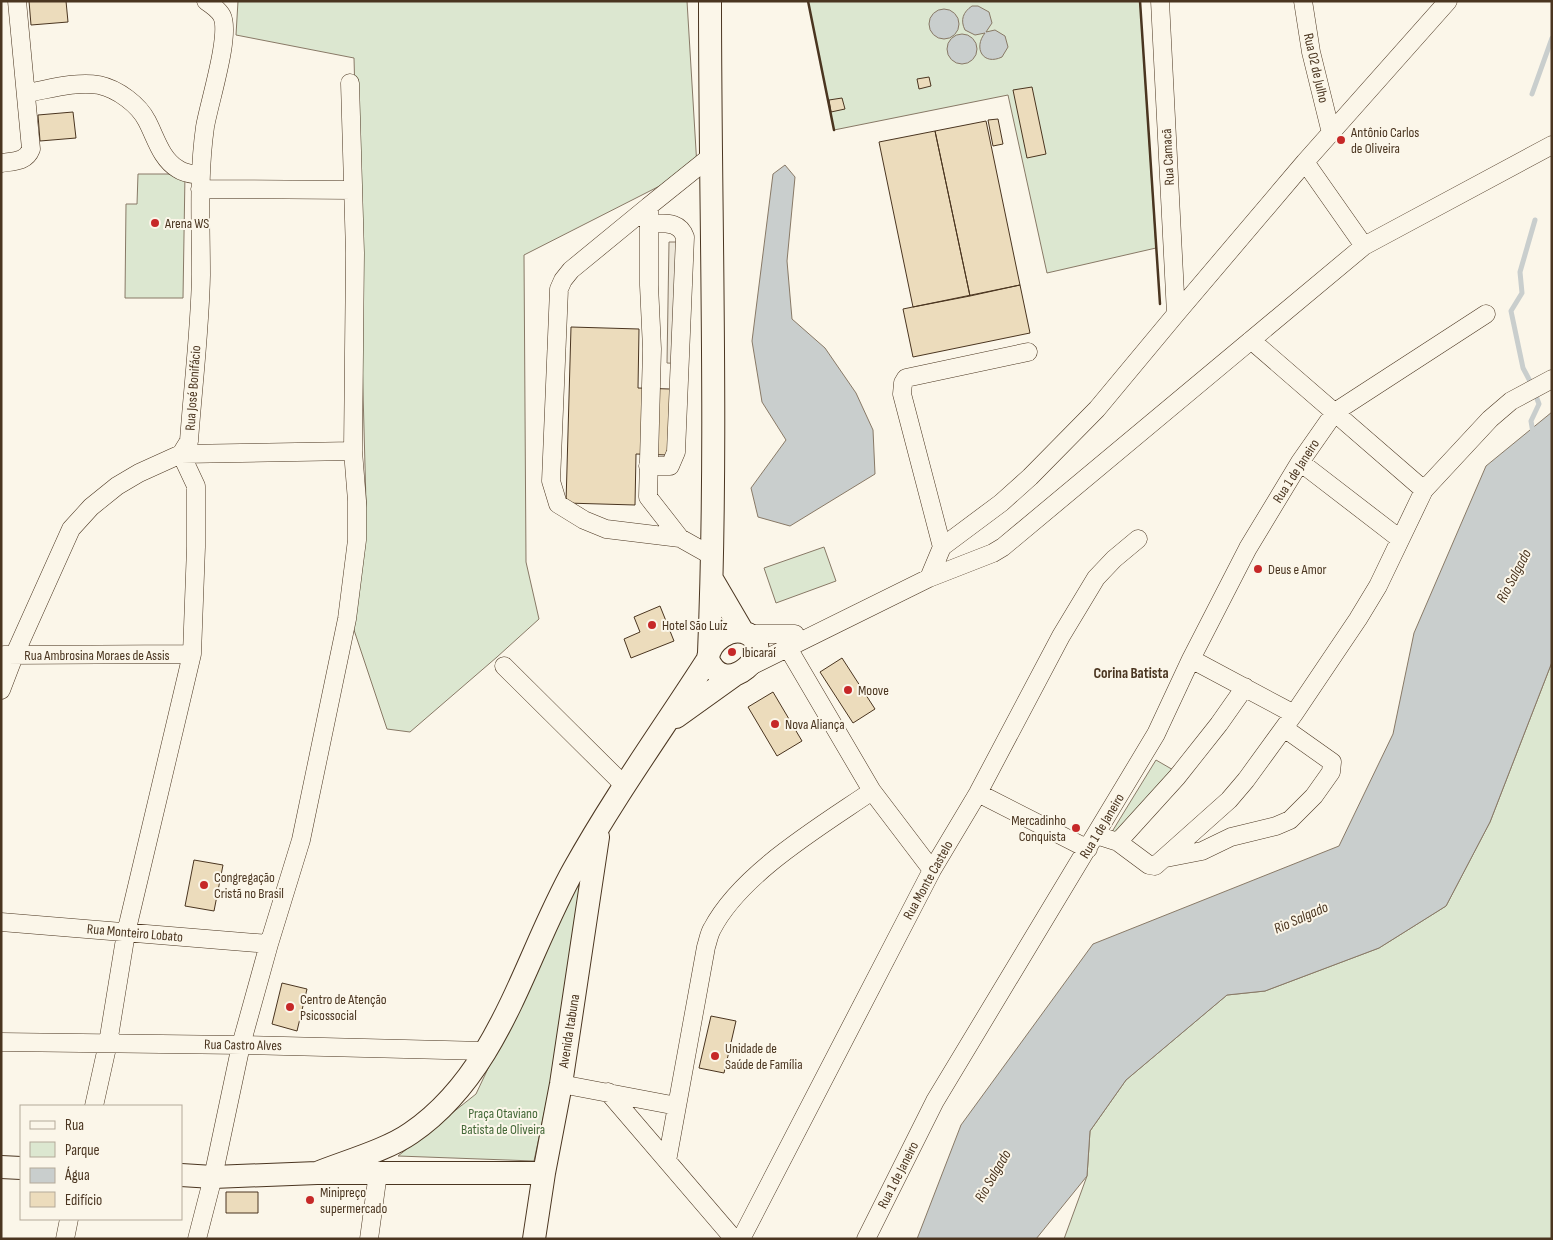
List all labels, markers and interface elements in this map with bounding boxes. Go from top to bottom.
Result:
street label: Rua 02 de Julho [1300,31,1332,105]
place label: Antônio Carlos de Oliveira [1350,124,1419,157]
street label: Rua Camacã [1158,128,1178,186]
marker: Antônio Carlos de Oliveira [1335,134,1347,146]
place label: Arena WS [164,215,209,232]
marker: Arena WS [149,217,161,229]
street label: Rua José Bonifácio [182,345,204,431]
street label: Rua 1 de Janeiro [1269,436,1323,506]
water label: Rio Salgado [1492,546,1536,606]
place label: Deus e Amor [1268,561,1327,578]
marker: Deus e Amor [1252,563,1264,575]
place label: Hotel São Luiz [662,617,728,634]
marker: Hotel São Luiz [646,619,658,631]
place label: Ibicaraí [742,644,776,661]
marker: Ibicaraí [726,646,738,658]
street label: Rua Ambrosina Moraes de Assis [24,647,170,664]
district label: Corina Batista [1093,664,1169,683]
place label: Moove [858,682,889,699]
marker: Moove [842,684,854,696]
place label: Nova Aliança [785,716,845,733]
marker: Nova Aliança [769,718,781,730]
street label: Rua 1 de Janeiro [1076,790,1128,862]
place label: Mercadinho Conquista [1011,812,1066,845]
marker: Mercadinho Conquista [1070,822,1082,834]
street label: Rua Monte Castelo [899,838,957,922]
place label: Congregação Cristã no Brasil [214,869,284,902]
marker: Congregação Cristã no Brasil [198,879,210,891]
water label: Rio Salgado [1271,898,1331,938]
street label: Rua Monteiro Lobato [86,920,184,946]
place label: Centro de Atenção Psicossocial [300,991,387,1024]
street label: Avenida Itabuna [555,993,583,1070]
marker: Centro de Atenção Psicossocial [284,1001,296,1013]
street label: Rua Castro Alves [204,1036,282,1054]
place label: Unidade de Saúde de Família [725,1040,803,1073]
marker: Unidade de Saúde de Família [709,1050,721,1062]
legend [20,1105,182,1220]
park label: Praça Otaviano Batista de Oliveira [461,1105,545,1138]
text: Rua [65,1116,84,1135]
street label: Rua 1 de Janeiro [874,1139,922,1211]
text: Parque [65,1141,100,1160]
water label: Rio Salgado [970,1146,1016,1206]
text: Água [64,1166,90,1185]
place label: Minipreço supermercado [320,1184,387,1217]
text: Edifício [65,1191,102,1210]
marker: Minipreço supermercado [304,1194,316,1206]

